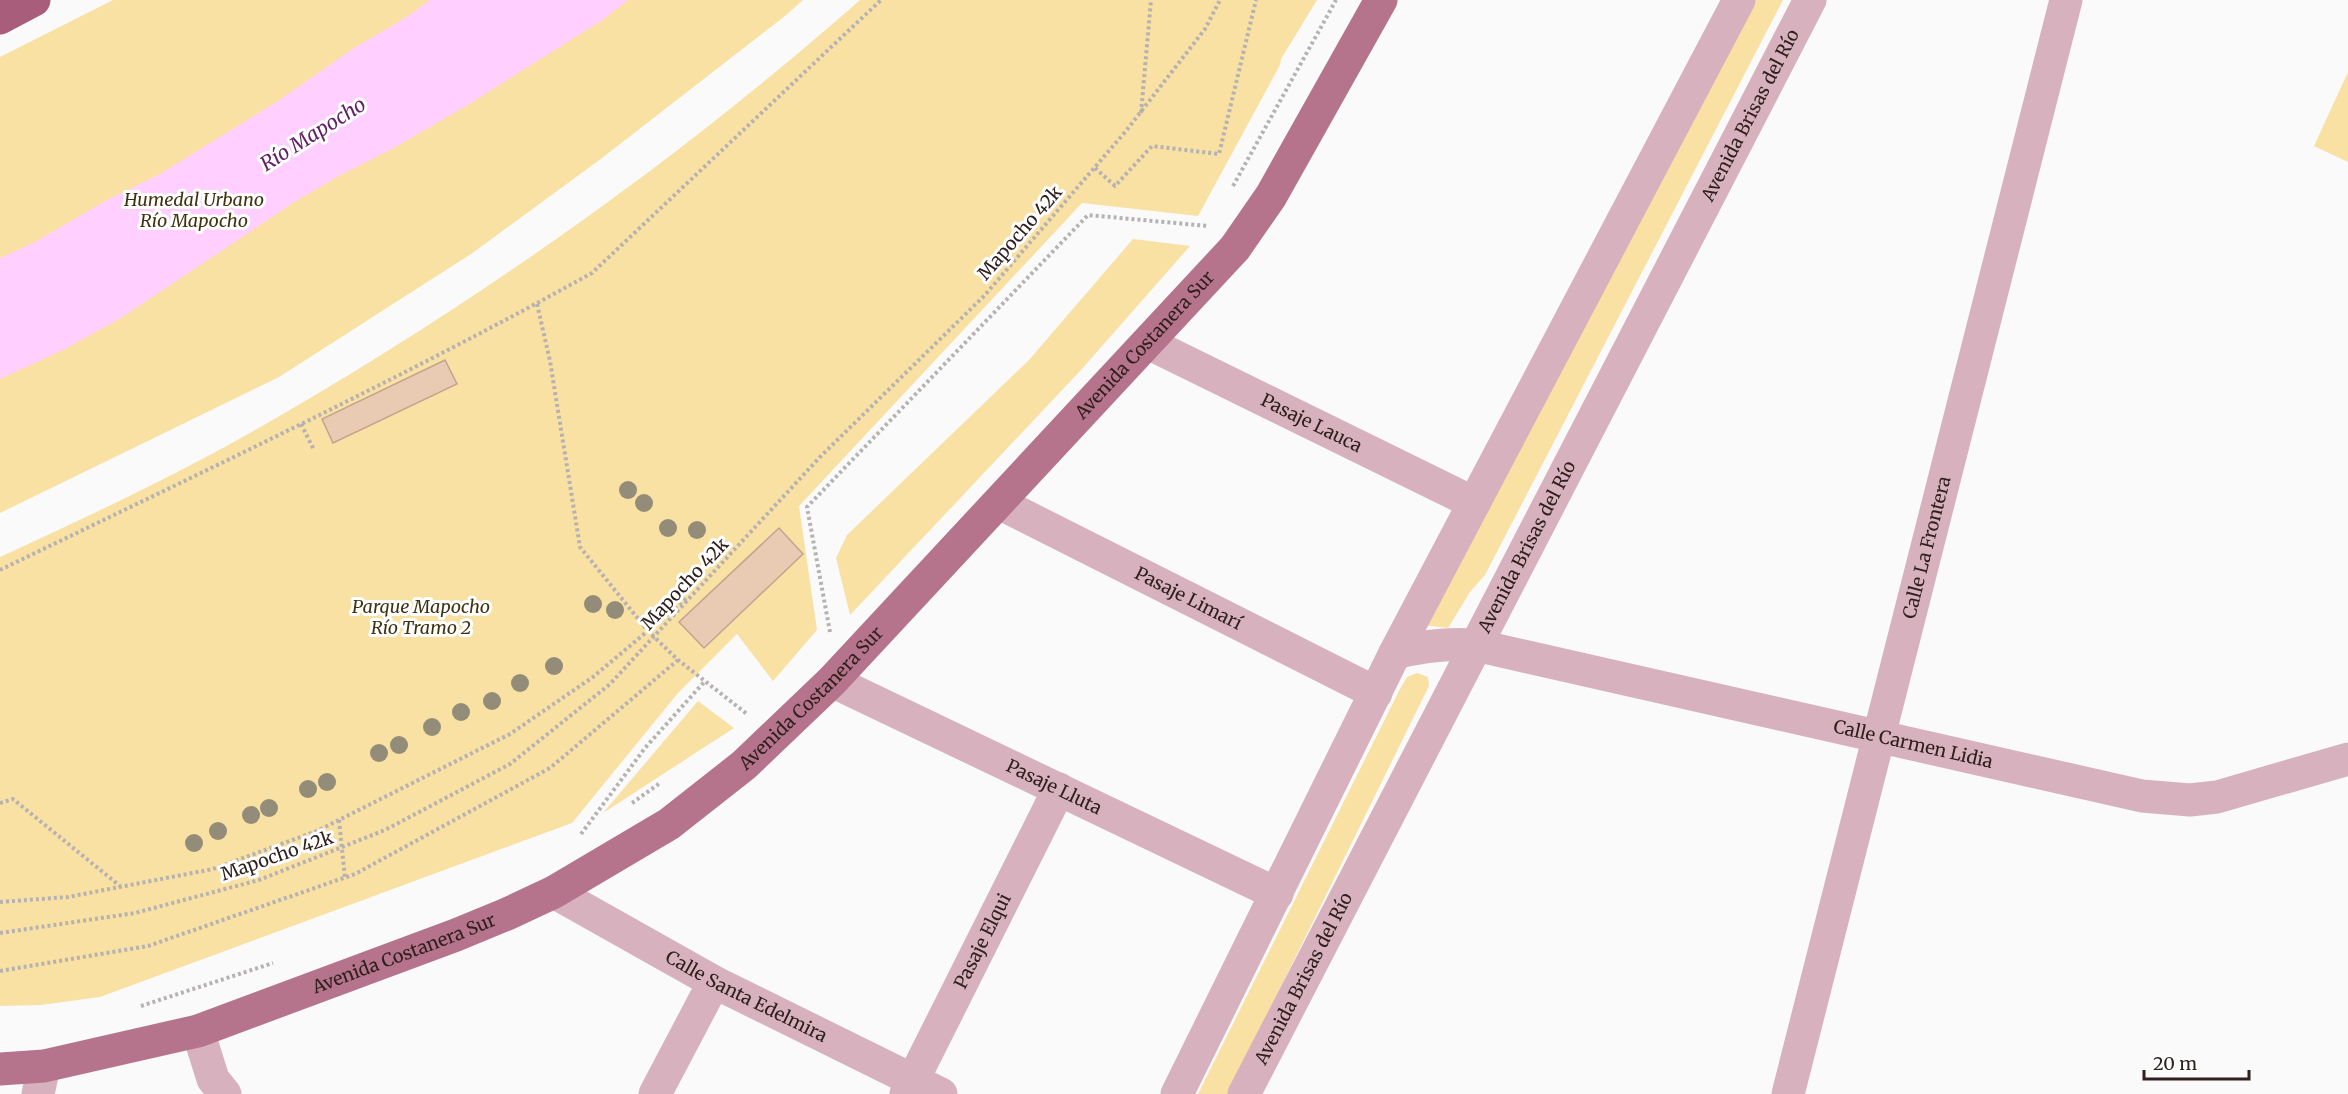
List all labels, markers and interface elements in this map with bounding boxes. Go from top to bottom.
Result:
street label: Avenida Brisas del Río [1695,25,1804,206]
water label: Río Mapocho [255,91,370,176]
street label: Mapocho 42k [972,180,1067,285]
park label: Humedal Urbano Río Mapocho [123,188,264,232]
street label: Avenida Costanera Sur [1069,266,1219,424]
street label: Pasaje Lauca [1257,388,1366,457]
street label: Avenida Brisas del Río [1472,457,1581,638]
street label: Calle La Frontera [1897,473,1956,621]
street label: Mapocho 42k [636,532,733,634]
street label: Pasaje Limarí [1131,561,1247,635]
park label: Parque Mapocho Río Tramo 2 [352,595,490,639]
street label: Avenida Costanera Sur [733,621,888,775]
street label: Calle Carmen Lidia [1831,715,1996,773]
street label: Pasaje Lluta [1003,754,1106,820]
street label: Mapocho 42k [218,825,337,886]
street label: Avenida Brisas del Río [1249,888,1357,1069]
street label: Pasaje Elqui [949,889,1016,992]
street label: Avenida Costanera Sur [308,908,499,999]
street label: Calle Santa Edelmira [662,945,832,1047]
scale bar [2144,1043,2249,1081]
text: 20 m [2153,1052,2197,1075]

